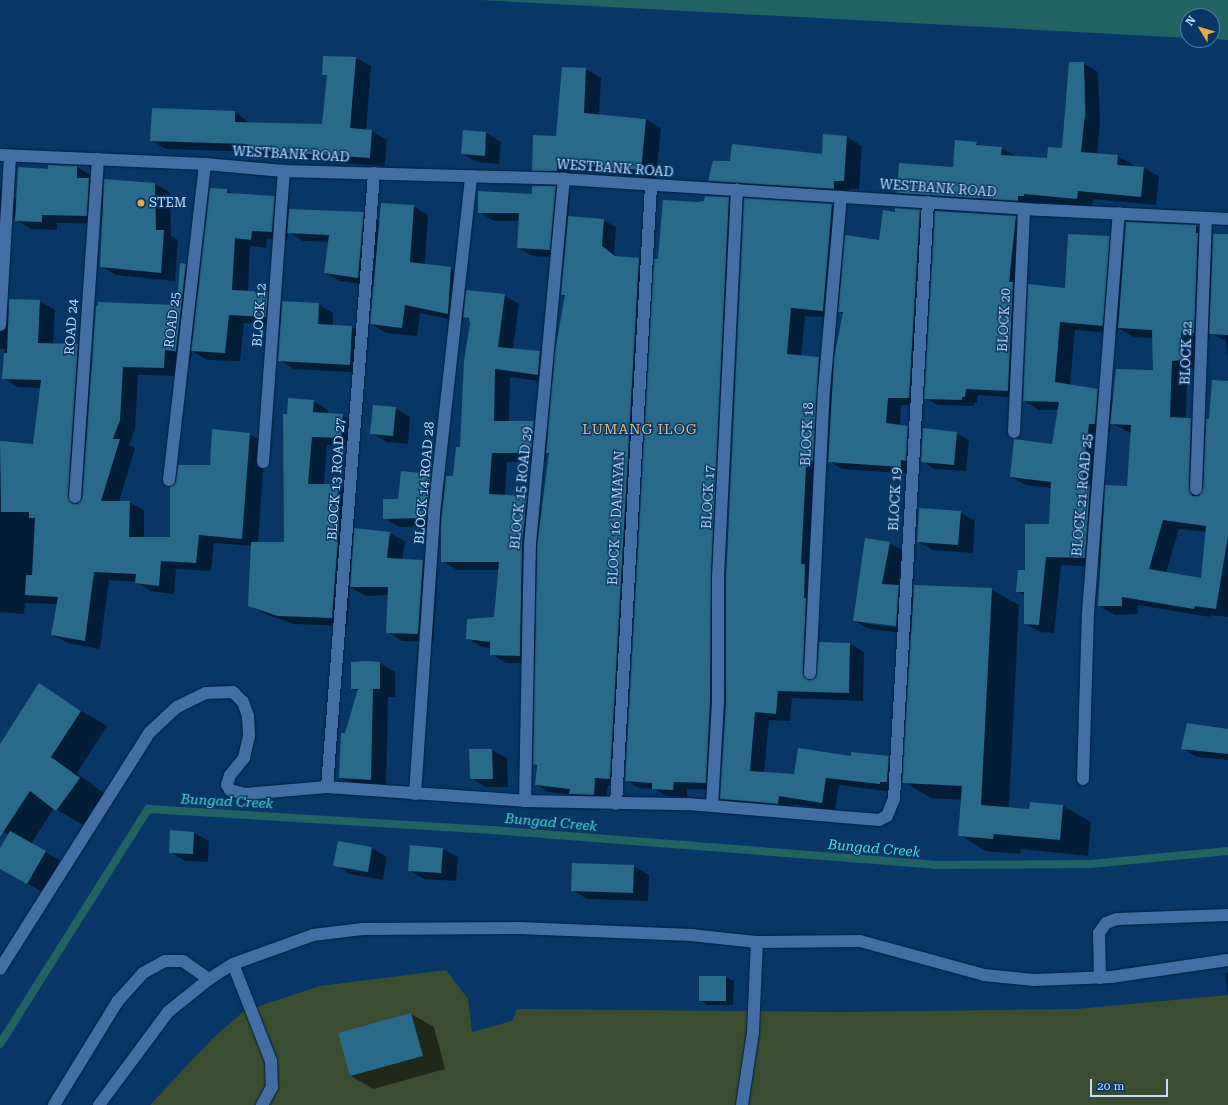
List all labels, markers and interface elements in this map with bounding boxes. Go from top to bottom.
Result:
north arrow [1180,8,1220,48]
text: N [1183,14,1199,28]
street label: WESTBANK ROAD [232,144,350,166]
street label: WESTBANK ROAD [556,157,674,181]
street label: WESTBANK ROAD [879,177,997,201]
place label: STEM [149,195,186,211]
marker: STEM [136,198,146,208]
street label: BLOCK 12 [250,283,270,347]
street label: BLOCK 20 [996,288,1014,352]
street label: ROAD 25 [162,291,184,349]
street label: ROAD 24 [62,299,82,355]
street label: BLOCK 22 [1178,321,1196,385]
street label: BLOCK 18 [799,402,817,466]
street label: BLOCK 13 ROAD 27 [325,417,349,541]
street label: BLOCK 14 ROAD 28 [412,421,438,545]
district label: LUMANG ILOG [582,421,698,437]
street label: BLOCK 15 ROAD 29 [508,426,536,550]
street label: BLOCK 21 ROAD 25 [1070,433,1096,557]
street label: BLOCK 16 DAMAYAN [606,451,628,585]
street label: BLOCK 17 [700,465,718,529]
street label: BLOCK 19 [887,467,905,531]
water label: Bungad Creek [180,790,274,812]
water label: Bungad Creek [504,810,598,834]
water label: Bungad Creek [827,836,921,860]
scale bar [1092,1071,1170,1097]
text: 20 m [1097,1079,1124,1093]

